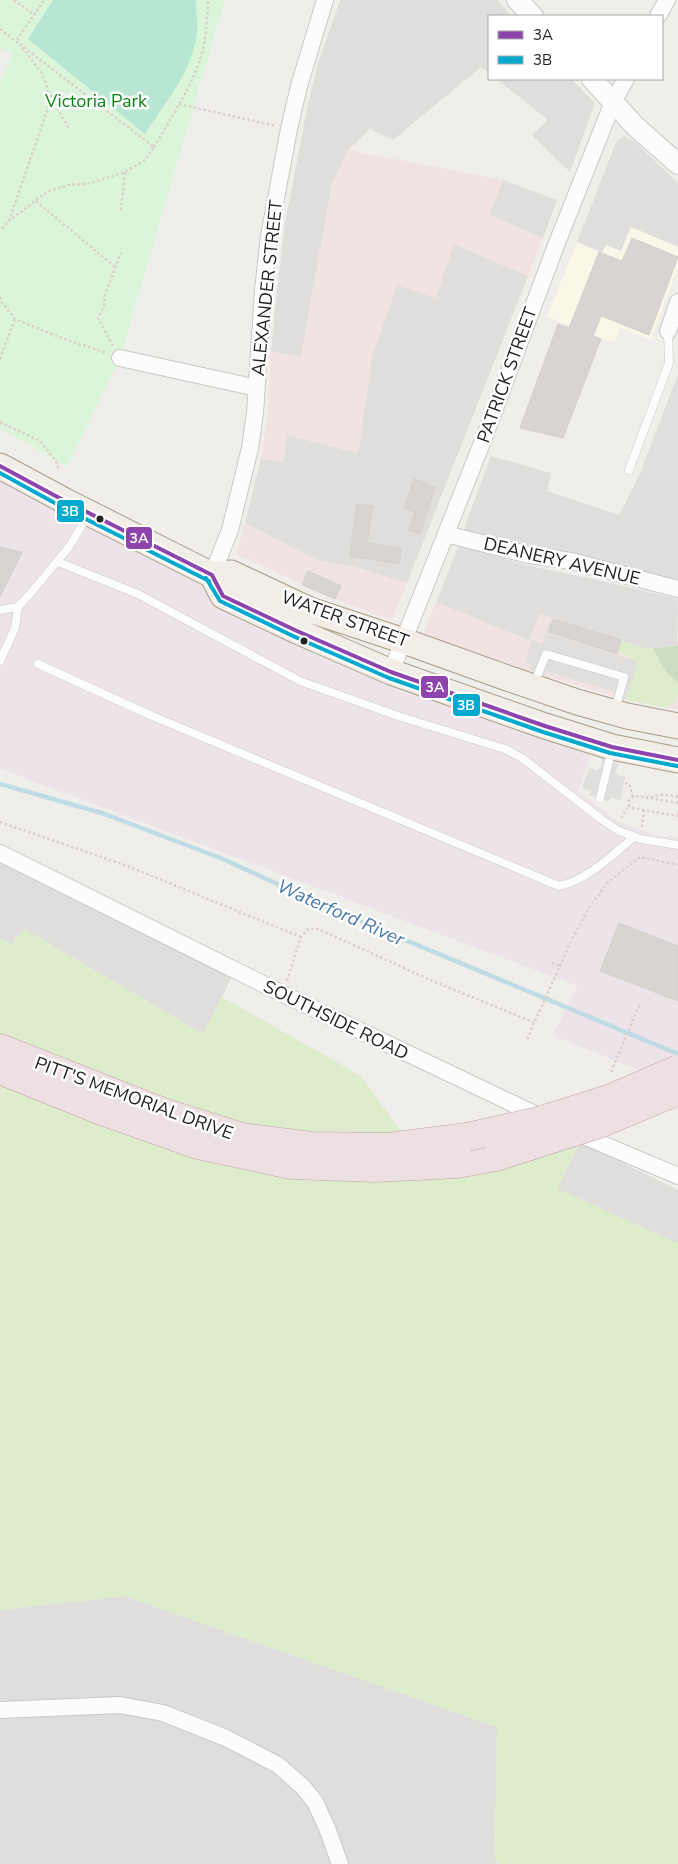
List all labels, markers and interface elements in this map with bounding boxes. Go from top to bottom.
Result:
legend [488,15,663,80]
text: 3A [533,25,553,45]
text: 3B [533,50,552,70]
park label: Victoria Park [44,89,148,113]
street label: ALEXANDER STREET [246,199,288,377]
street label: PATRICK STREET [471,304,543,446]
line badge: 3B [56,499,85,523]
text: 3B [61,502,79,521]
unlabelled marker [95,514,105,524]
line badge: 3A [125,526,153,550]
text: 3A [130,529,149,548]
street label: DEANERY AVENUE [481,531,643,591]
street label: WATER STREET [278,585,412,653]
unlabelled marker [299,636,309,646]
line badge: 3A [420,675,449,699]
text: 3A [426,678,445,697]
line badge: 3B [452,693,481,717]
text: 3B [457,696,475,715]
water label: Waterford River [273,873,409,953]
street label: SOUTHSIDE ROAD [259,974,413,1066]
street label: PITT'S MEMORIAL DRIVE [31,1051,237,1145]

